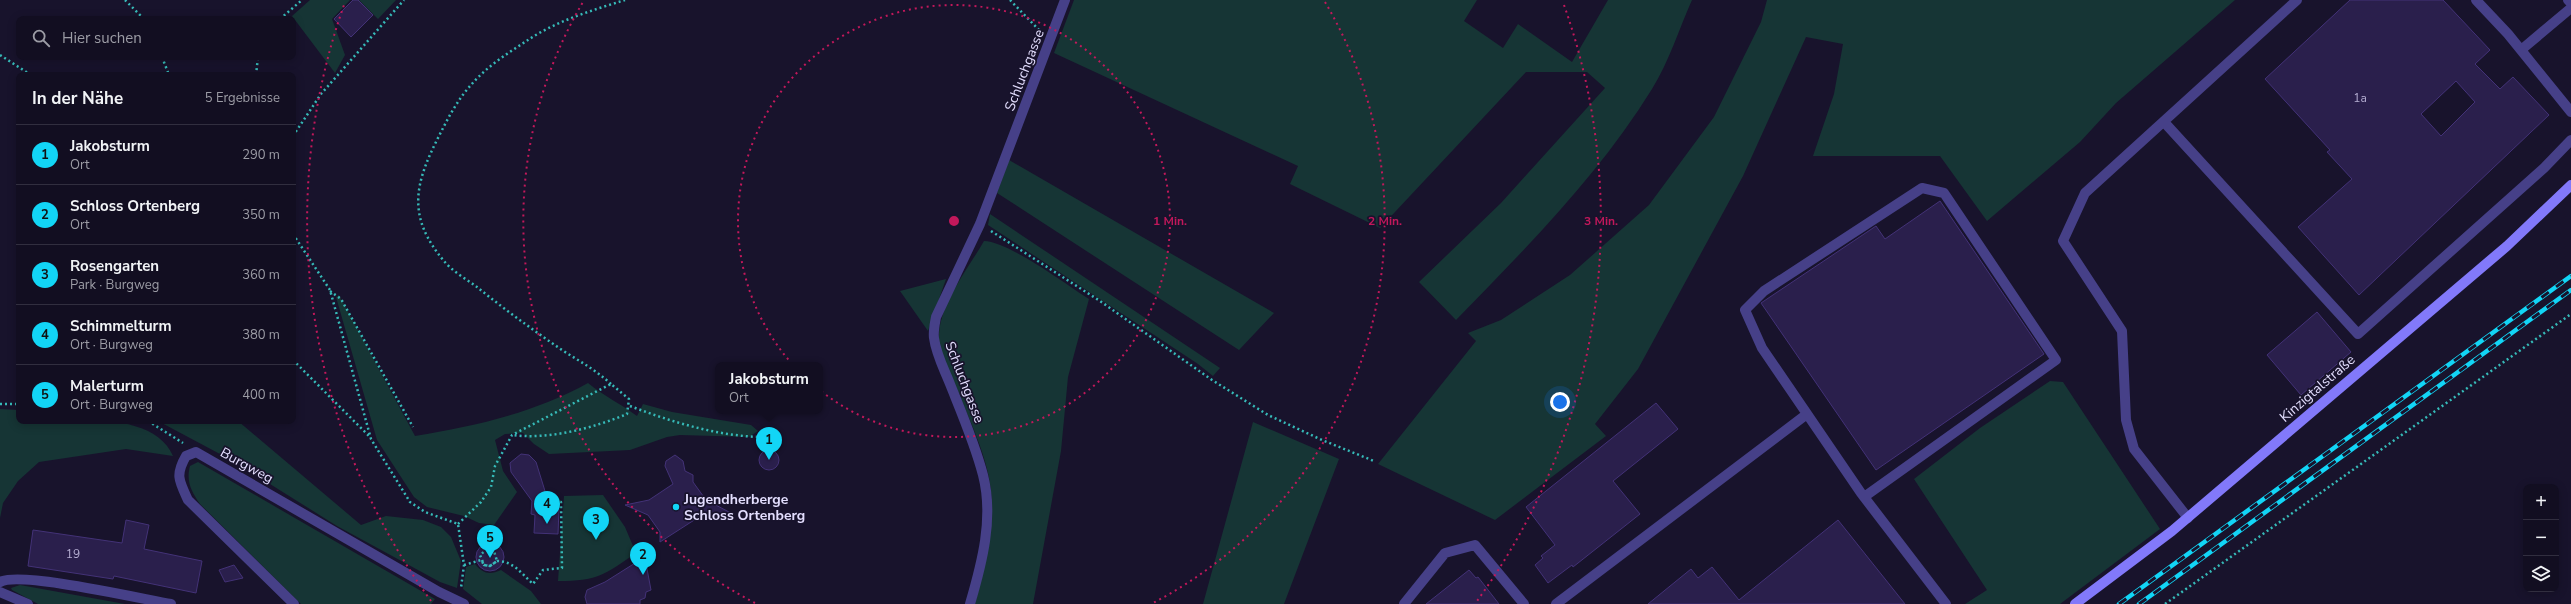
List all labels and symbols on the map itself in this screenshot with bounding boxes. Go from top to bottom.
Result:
street label: Schluchgasse [1000,27,1049,114]
house number: 1a [2353,90,2367,106]
text: 1 Min. [1153,213,1187,229]
text: 2 Min. [1368,213,1402,229]
text: 3 Min. [1584,213,1618,229]
centre of rings [947,214,961,228]
street label: Schluchgasse [940,339,989,426]
street label: Kinzigtalstraße [2276,350,2359,426]
your location [1550,392,1570,412]
pin: 1 [756,427,782,460]
street label: Burgweg [217,443,277,488]
place label: Jugendherberge Schloss Ortenberg [683,490,805,525]
pin: 4 [534,491,560,524]
marker: Jugendherberge Schloss Ortenberg [671,502,681,512]
pin: 3 [583,507,609,540]
pin: 5 [477,525,503,558]
pin: 2 [630,542,656,575]
house number: 19 [66,546,80,562]

